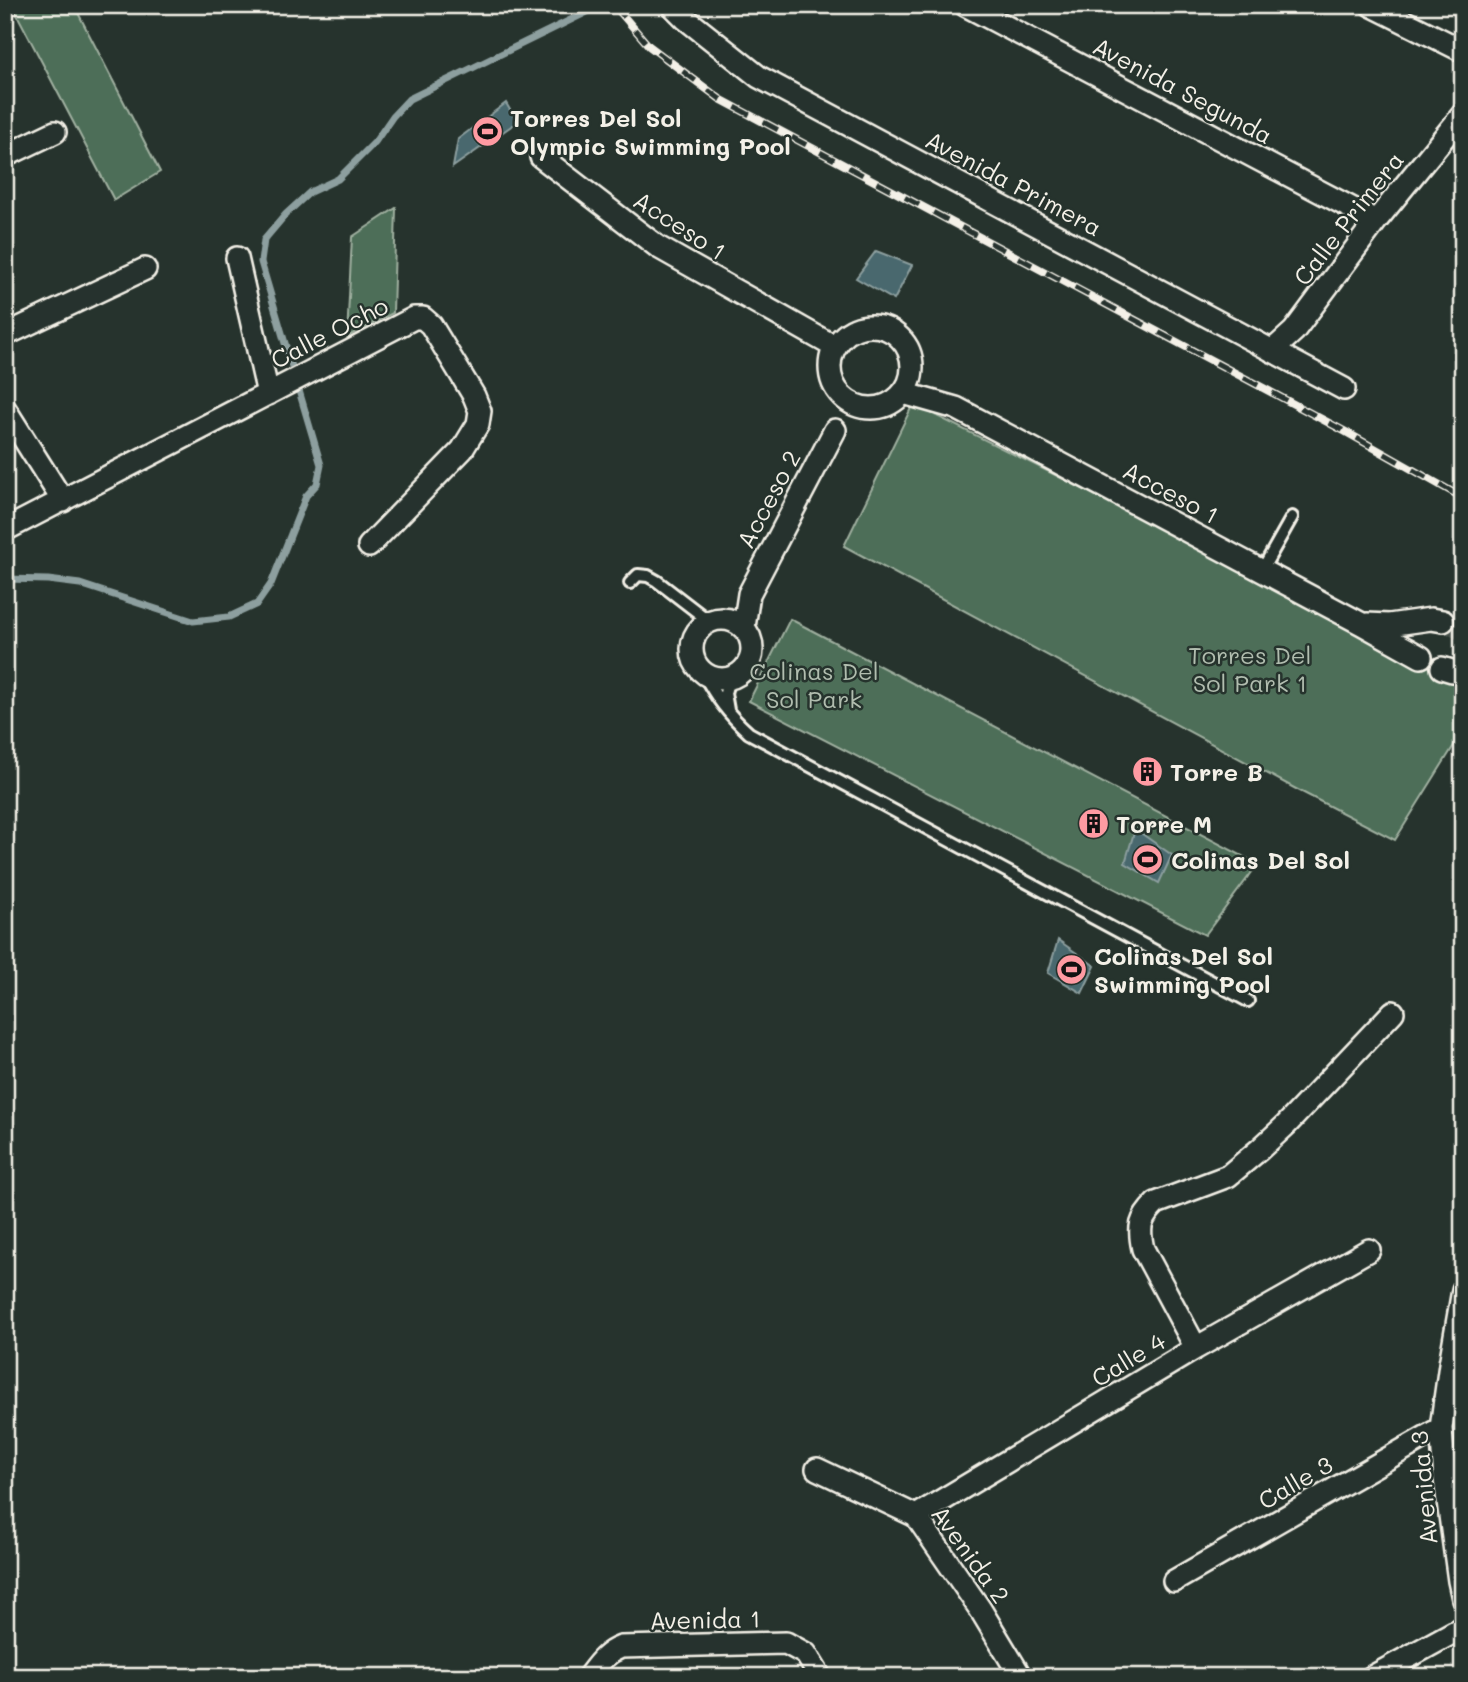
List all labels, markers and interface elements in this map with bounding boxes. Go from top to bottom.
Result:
street label: Avenida Segunda [1088,30,1278,150]
place label: Torres Del Sol Olympic Swimming Pool [510,102,791,161]
sports icon: Torres Del Sol Olympic Swimming Pool [470,114,504,148]
street label: Avenida Primera [921,123,1107,243]
street label: Calle Primera [1286,145,1410,291]
street label: Acceso 1 [628,184,732,266]
street label: Calle Ocho [265,289,393,375]
street label: Acceso 2 [729,445,807,553]
street label: Acceso 1 [1118,454,1224,530]
park label: Torres Del Sol Park 1 [1188,639,1312,698]
park label: Colinas Del Sol Park [749,655,879,714]
building icon: Torre B [1130,754,1164,788]
place label: Torre B [1170,756,1263,787]
building icon: Torre M [1076,806,1110,840]
place label: Torre M [1116,808,1212,839]
sports icon: Colinas Del Sol [1131,842,1165,876]
place label: Colinas Del Sol [1171,844,1350,875]
place label: Colinas Del Sol Swimming Pool [1094,940,1273,999]
sports icon: Colinas Del Sol Swimming Pool [1054,952,1088,986]
street label: Calle 4 [1085,1325,1171,1393]
street label: Avenida 3 [1403,1430,1443,1546]
street label: Calle 3 [1252,1448,1338,1516]
street label: Avenida 2 [925,1499,1017,1609]
street label: Avenida 1 [649,1603,761,1635]

